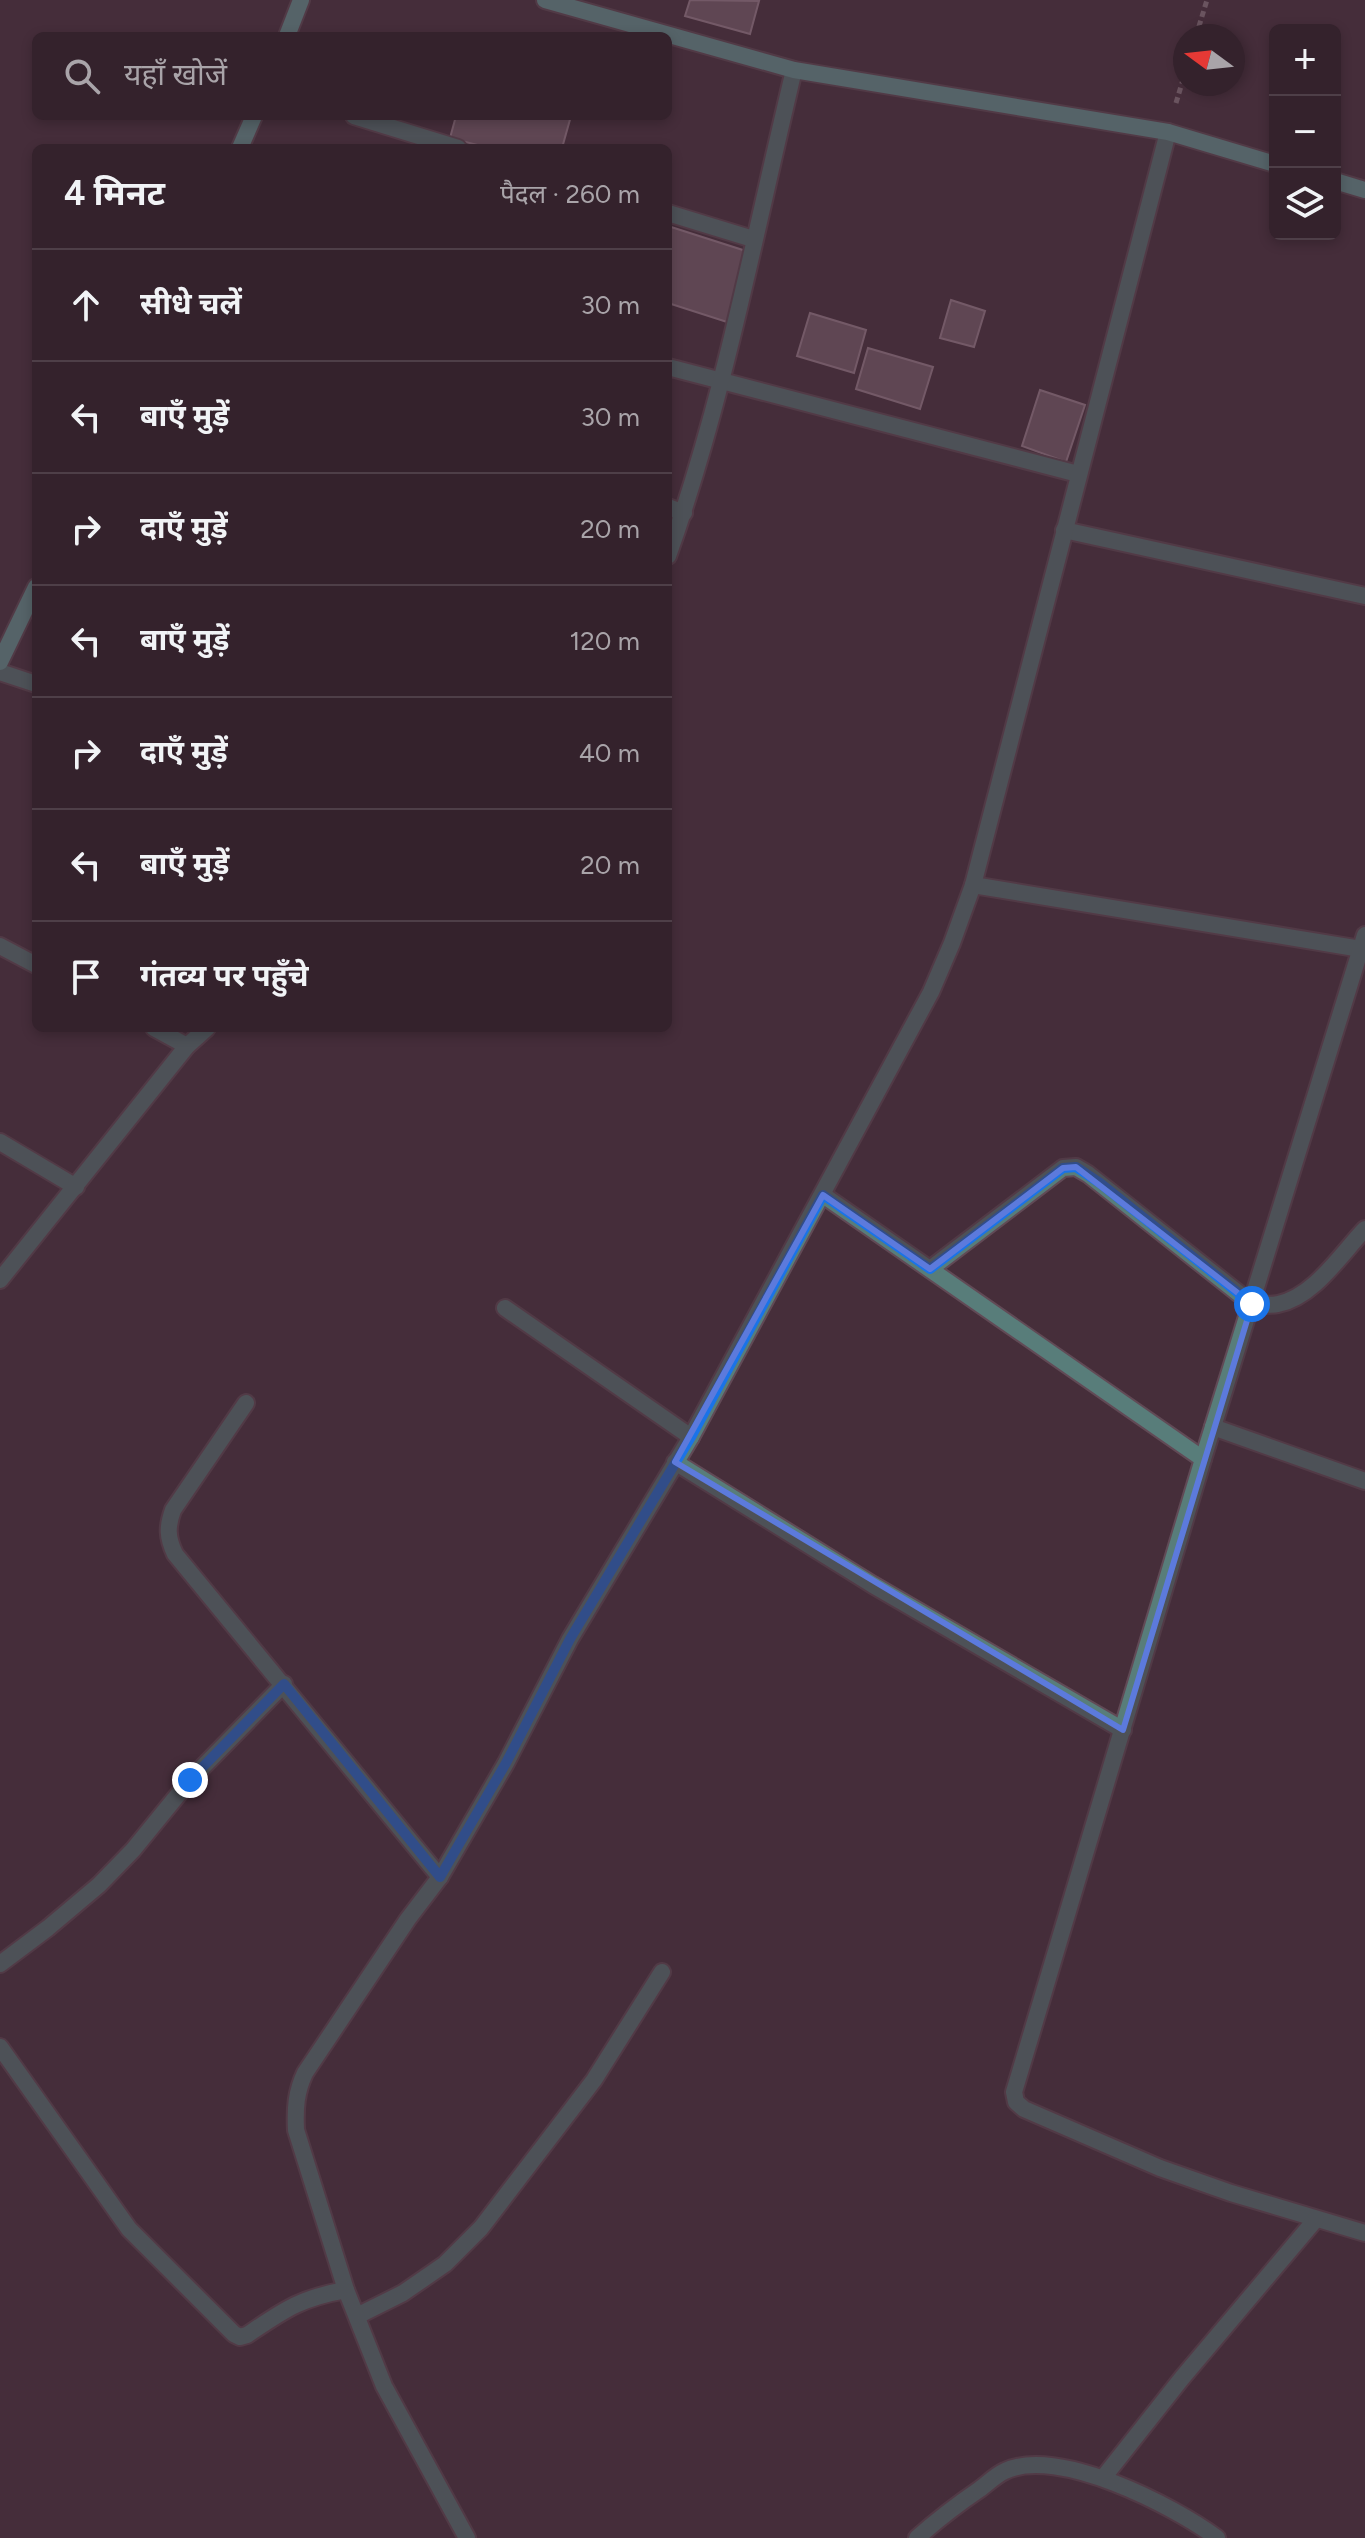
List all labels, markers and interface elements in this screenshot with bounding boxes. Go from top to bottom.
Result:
north arrow [1173,24,1245,96]
map controls [1269,24,1341,240]
button: + [1269,24,1341,96]
search box [32,32,672,120]
icon: search [60,54,104,98]
text: यहाँ खोजें [124,56,227,93]
button: − [1269,96,1341,168]
button: layers [1269,168,1341,240]
text: 4 मिनट [64,173,165,214]
text: पैदल · 260 m [500,178,640,210]
icon: ahead [64,283,108,327]
text: सीधे चलें [140,285,242,322]
text: 30 m [581,289,640,321]
icon: left [64,395,108,439]
text: बाएँ मुड़ें [140,397,229,434]
text: 30 m [581,401,640,433]
icon: right [64,507,108,551]
text: दाएँ मुड़ें [140,509,228,546]
text: 20 m [580,513,640,545]
icon: left [64,619,108,663]
text: बाएँ मुड़ें [140,621,229,658]
text: 120 m [570,625,640,657]
icon: right [64,731,108,775]
text: दाएँ मुड़ें [140,733,228,770]
text: 40 m [579,737,640,769]
icon: left [64,843,108,887]
text: बाएँ मुड़ें [140,845,229,882]
text: 20 m [580,849,640,881]
icon: arrive [64,955,108,999]
text: गंतव्य पर पहुँचे [140,957,309,994]
route start [1234,1286,1270,1322]
route end [172,1762,208,1798]

